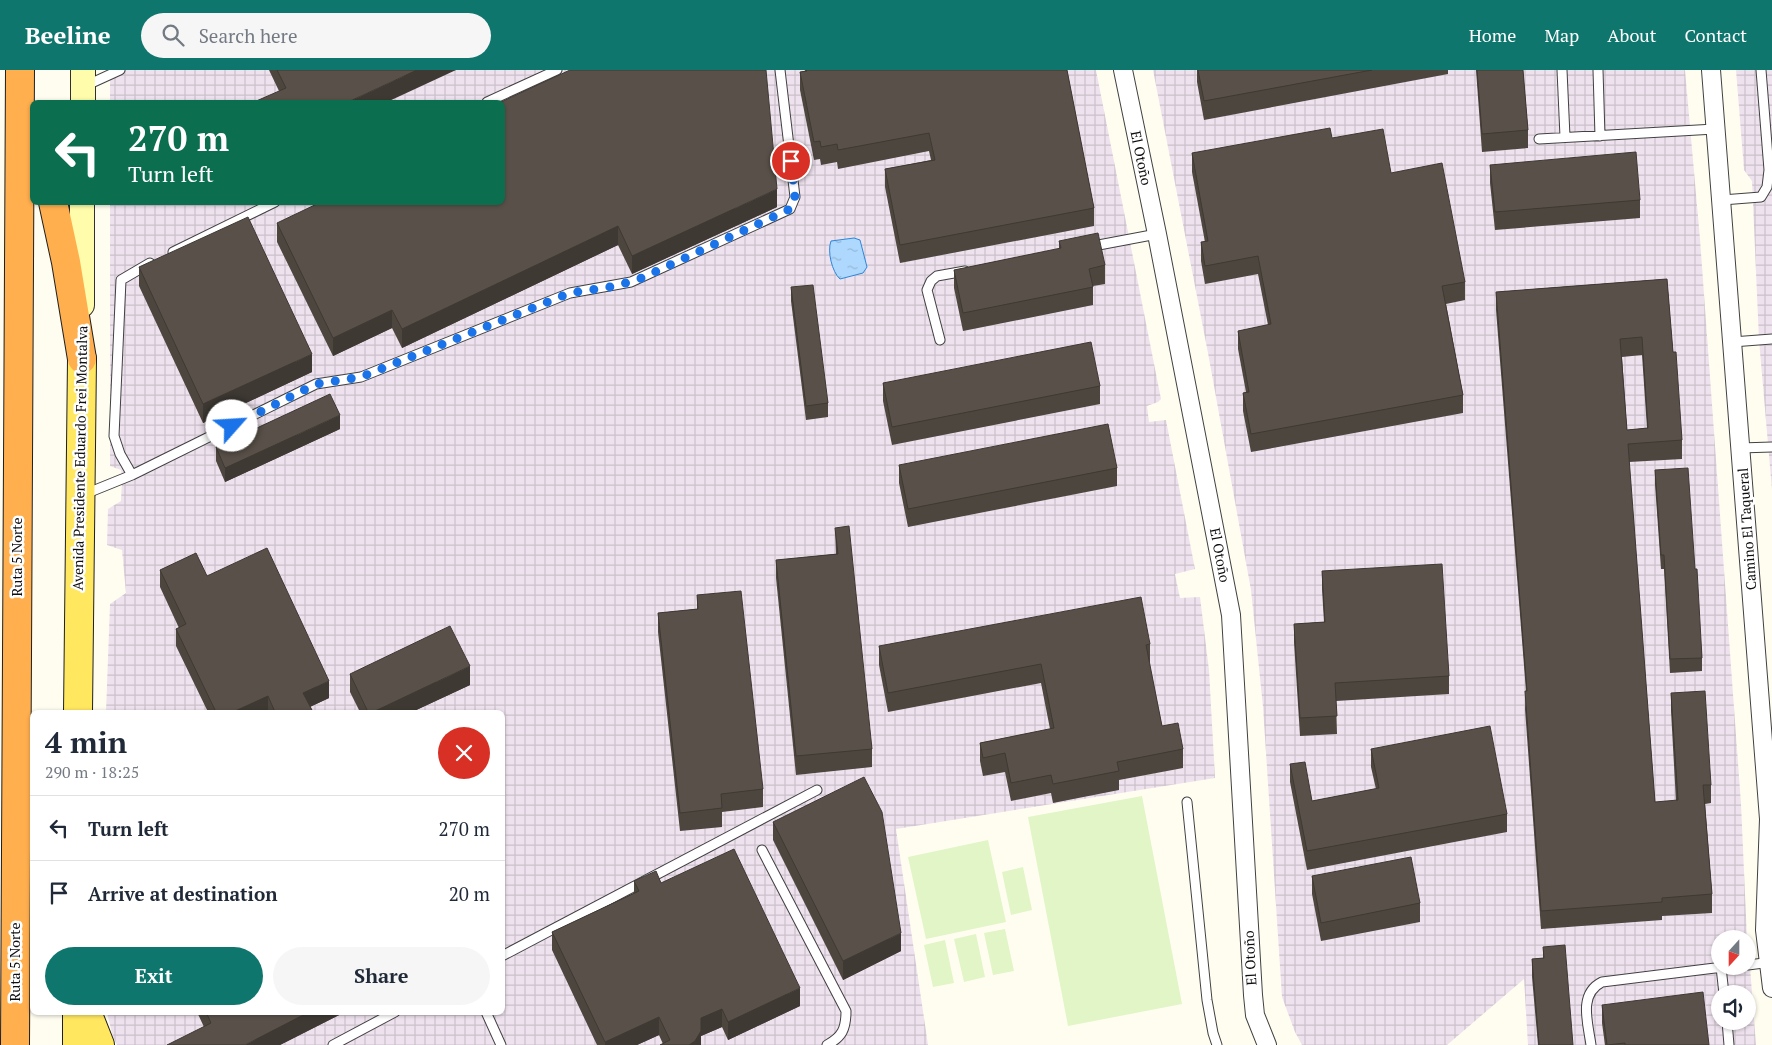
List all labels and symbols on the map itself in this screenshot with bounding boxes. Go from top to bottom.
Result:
street label: El Otoño [1126,129,1157,187]
pin [770,140,812,182]
street label: Avenida Presidente Eduardo Frei Montalva [68,325,91,591]
position arrow [205,399,257,451]
street label: Camino El Taqueral [1733,467,1760,591]
street label: Ruta 5 Norte [7,517,26,597]
street label: El Otoño [1206,526,1235,584]
street label: Ruta 5 Norte [5,922,24,1002]
street label: El Otoño [1239,930,1260,986]
north arrow [1711,930,1756,975]

